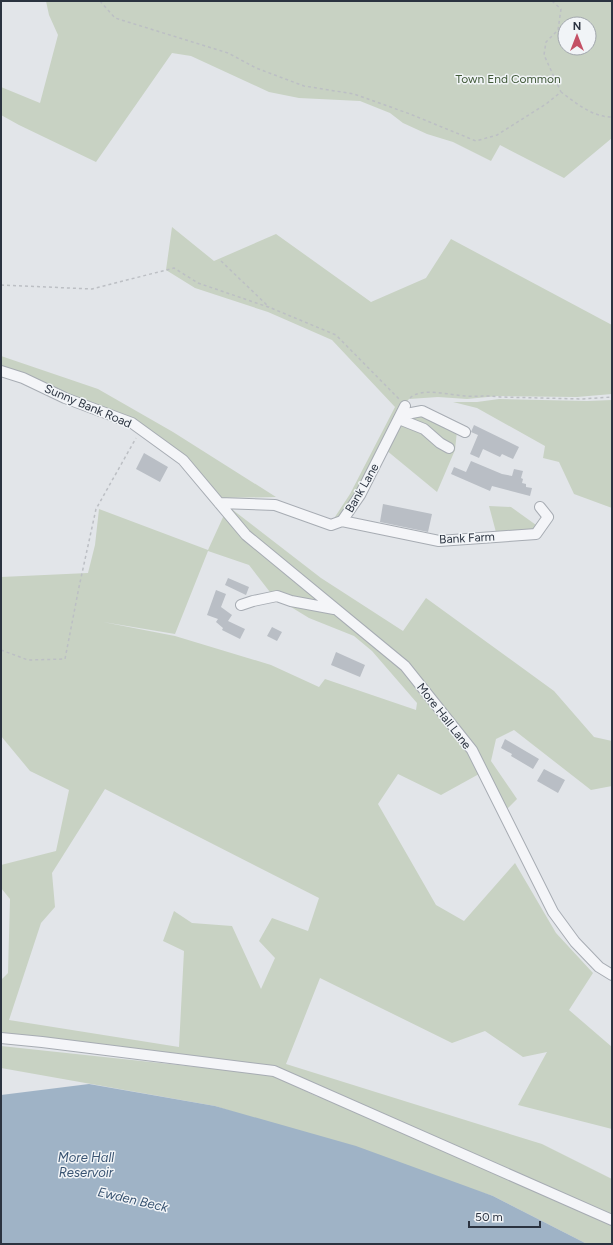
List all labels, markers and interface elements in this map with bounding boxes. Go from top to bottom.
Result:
north arrow [557,16,597,56]
text: N [573,20,581,33]
park label: Town End Common [455,72,561,86]
street label: Sunny Bank Road [42,381,134,431]
street label: Bank Lane [342,460,382,515]
street label: Bank Farm [439,530,495,546]
street label: More Hall Lane [414,680,474,752]
water label: More Hall Reservoir [58,1150,114,1180]
water label: Ewden Beck [96,1184,170,1215]
scale bar [469,1203,540,1229]
text: 50 m [475,1210,503,1224]

